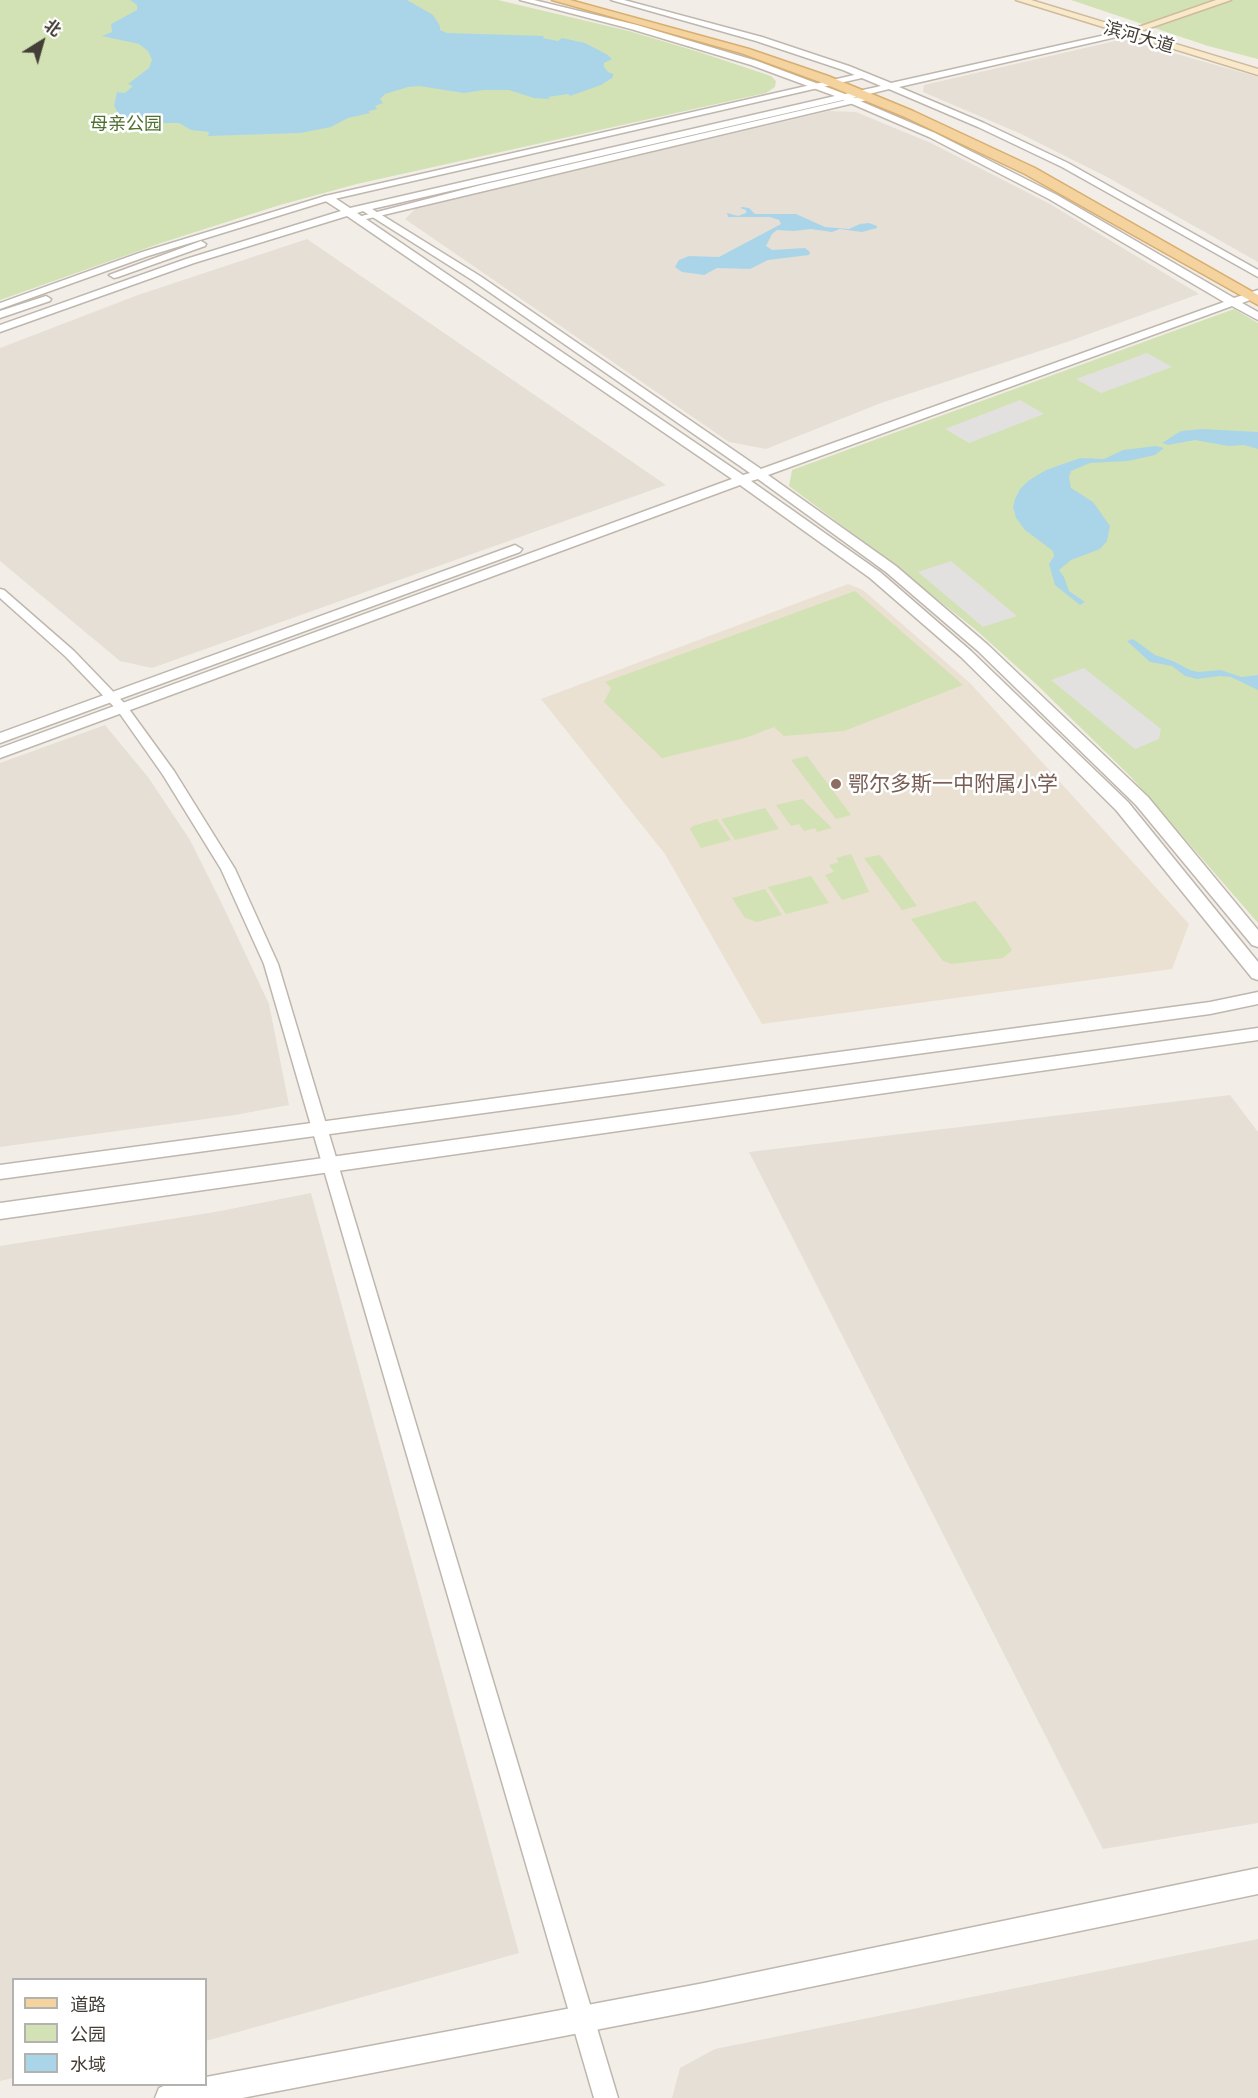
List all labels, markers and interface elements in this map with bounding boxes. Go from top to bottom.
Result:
north arrow [12,12,72,72]
text: 北 [41,16,65,40]
street label: 滨河大道 [1101,17,1177,57]
park label: 母亲公园 [90,113,162,135]
place label: 鄂尔多斯一中附属小学 [848,771,1058,797]
marker: 鄂尔多斯一中附属小学 [829,777,843,791]
legend [12,1978,207,2086]
text: 道路 [70,1994,106,2014]
text: 公园 [70,2024,106,2044]
text: 水域 [70,2054,106,2074]

